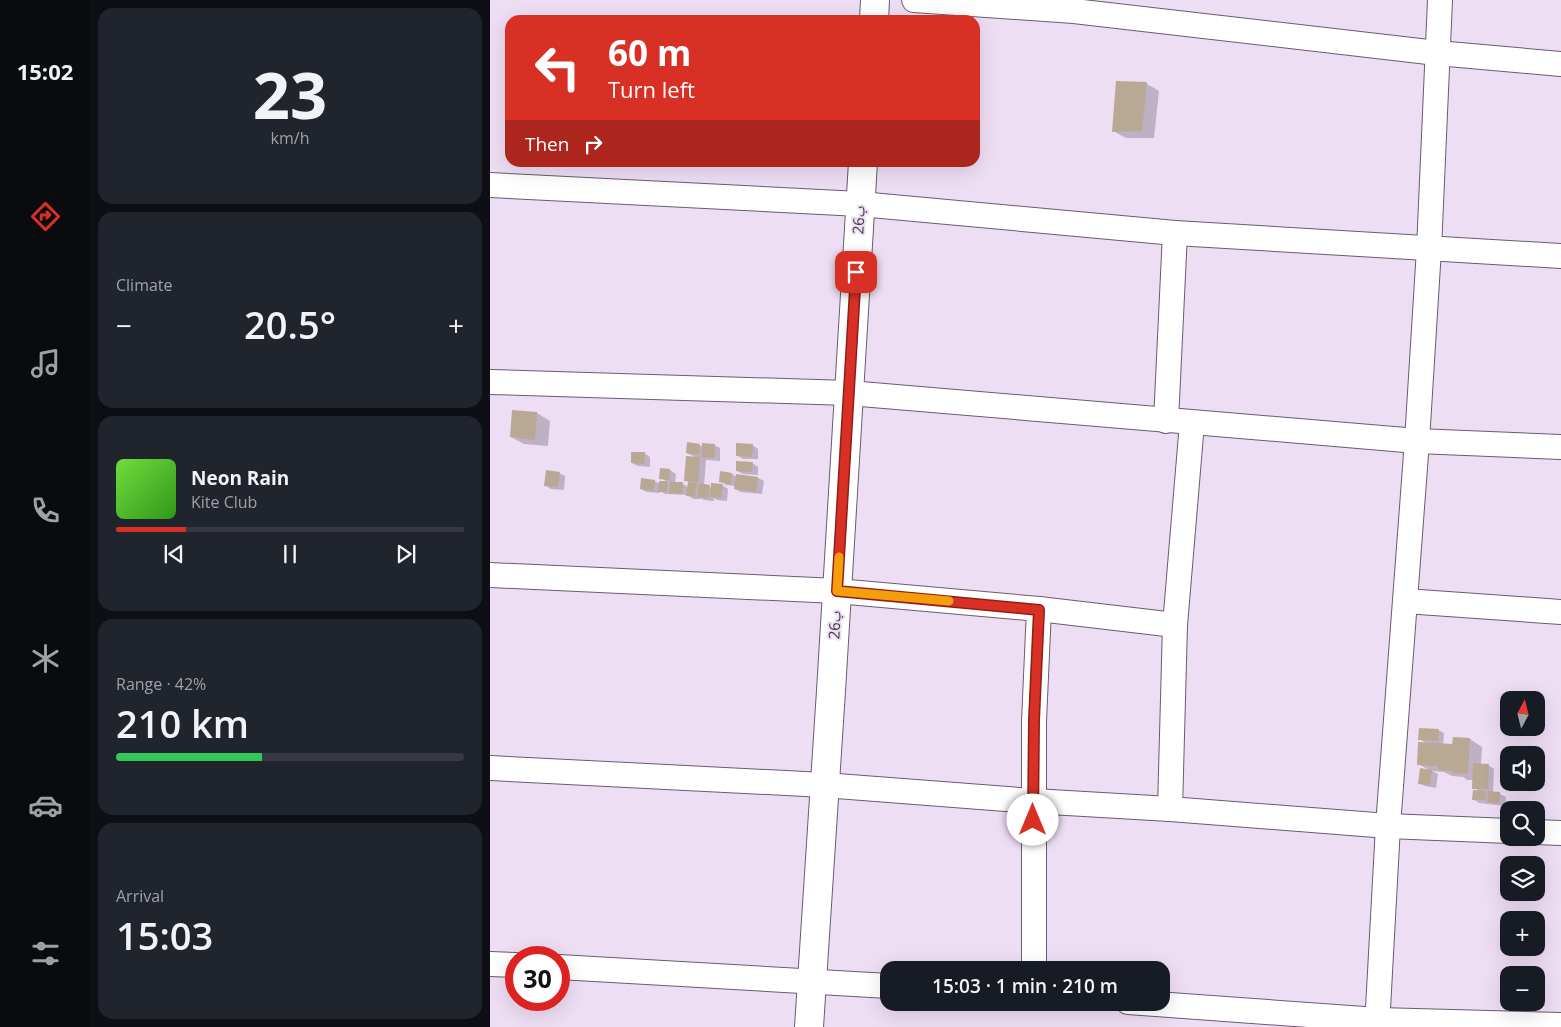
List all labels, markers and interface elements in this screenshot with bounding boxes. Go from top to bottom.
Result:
text: 60 m [608,29,691,76]
icon: left [525,35,590,100]
text: 23 [253,50,327,138]
text: 15:02 [17,56,73,86]
text: Turn left [608,74,695,104]
text: km/h [271,127,309,149]
icon: right [579,130,607,158]
text: Then [525,131,569,157]
icon: directions [28,199,63,234]
street label: 26ب [847,205,869,235]
pin [835,251,877,293]
icon: arrive [842,258,870,286]
text: Climate [116,274,173,296]
text: 20.5° [244,298,336,350]
text: − [116,306,132,344]
text: + [448,306,464,344]
icon: music [28,346,63,381]
text: Neon Rain [191,465,289,491]
text: Kite Club [191,491,257,513]
icon: phone [28,493,63,528]
icon: previous [160,540,188,568]
icon: pause [276,540,304,568]
icon: next [392,540,420,568]
street label: 26ب [823,610,845,640]
icon: climate [28,641,63,676]
text: Range · 42% [116,673,206,695]
north arrow [1500,691,1545,736]
map controls [1500,691,1545,1011]
text: 210 km [116,697,249,749]
button: sound [1500,746,1545,791]
icon: car [28,788,63,823]
position arrow [1006,793,1058,845]
button: search [1500,801,1545,846]
button: layers [1500,856,1545,901]
text: Arrival [116,885,164,907]
text: 15:03 [116,909,213,961]
button: + [1500,911,1545,956]
icon: filters [28,936,63,971]
speed limit sign: 30 [505,946,570,1011]
button: − [1500,966,1545,1011]
text: 15:03 · 1 min · 210 m [932,973,1118,999]

